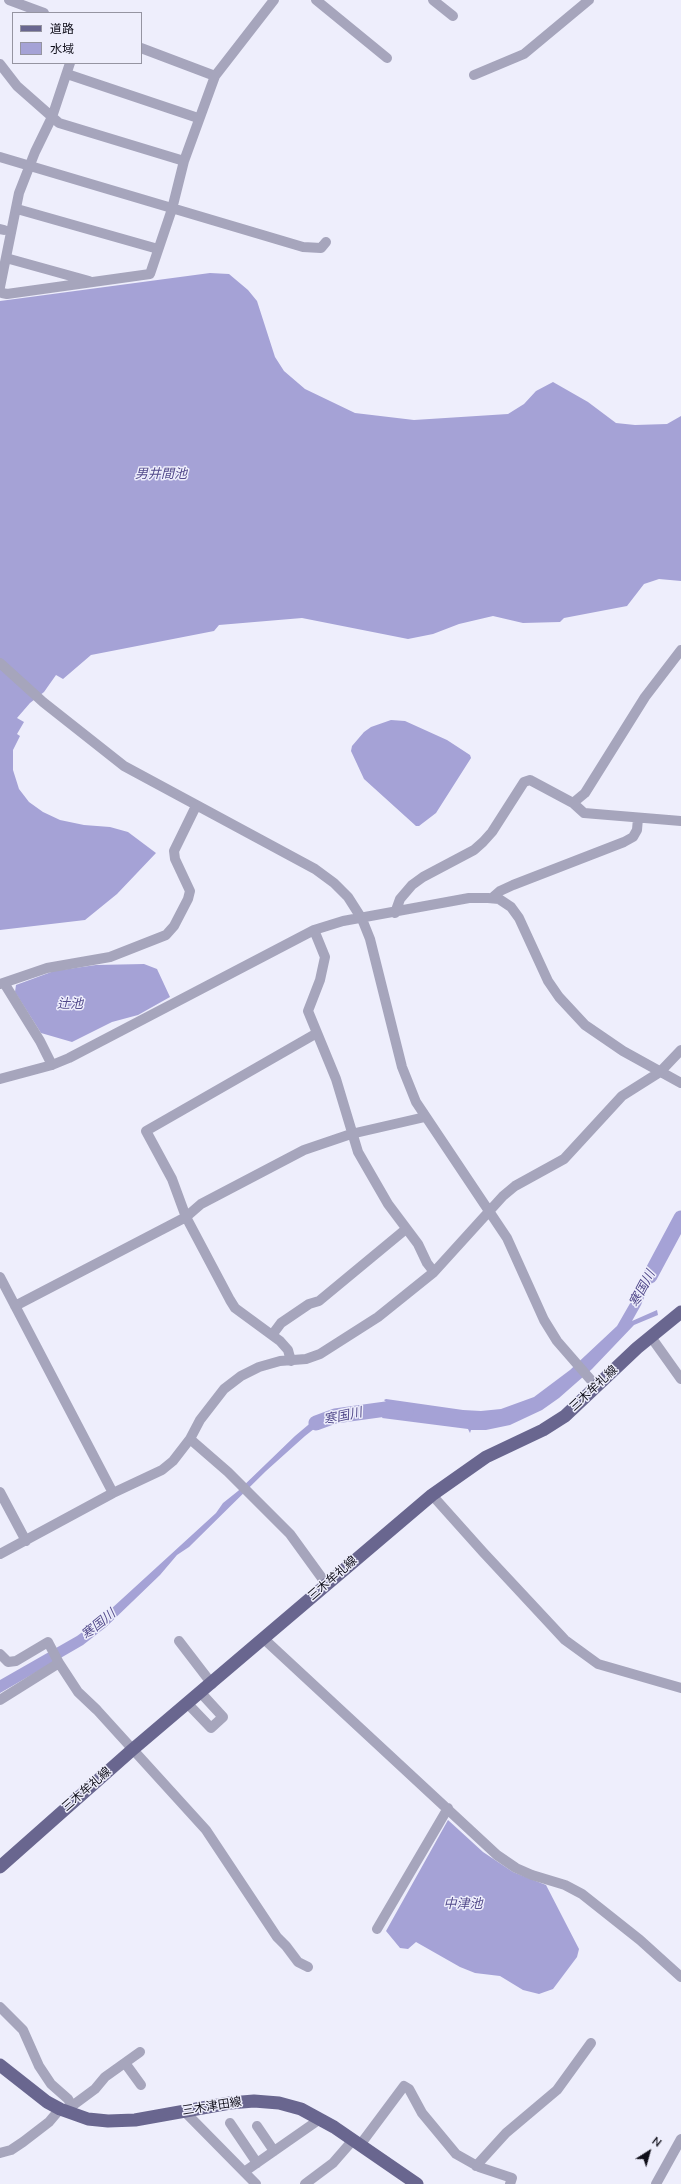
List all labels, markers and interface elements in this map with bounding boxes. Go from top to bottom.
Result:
legend [12,12,142,64]
text: 道路 [50,21,74,37]
text: 水域 [50,41,74,57]
water label: 男井間池 [135,467,187,483]
water label: 辻池 [57,997,83,1013]
water label: 寒国川 [627,1268,659,1310]
street label: 三木牟礼線 [567,1363,621,1415]
water label: 寒国川 [322,1405,364,1429]
street label: 三木牟礼線 [306,1554,360,1604]
water label: 寒国川 [79,1607,119,1643]
street label: 三木牟礼線 [60,1765,114,1815]
water label: 中津池 [444,1897,482,1913]
street label: 三木津田線 [181,2095,243,2119]
north arrow [629,2132,669,2172]
text: N [649,2134,664,2150]

